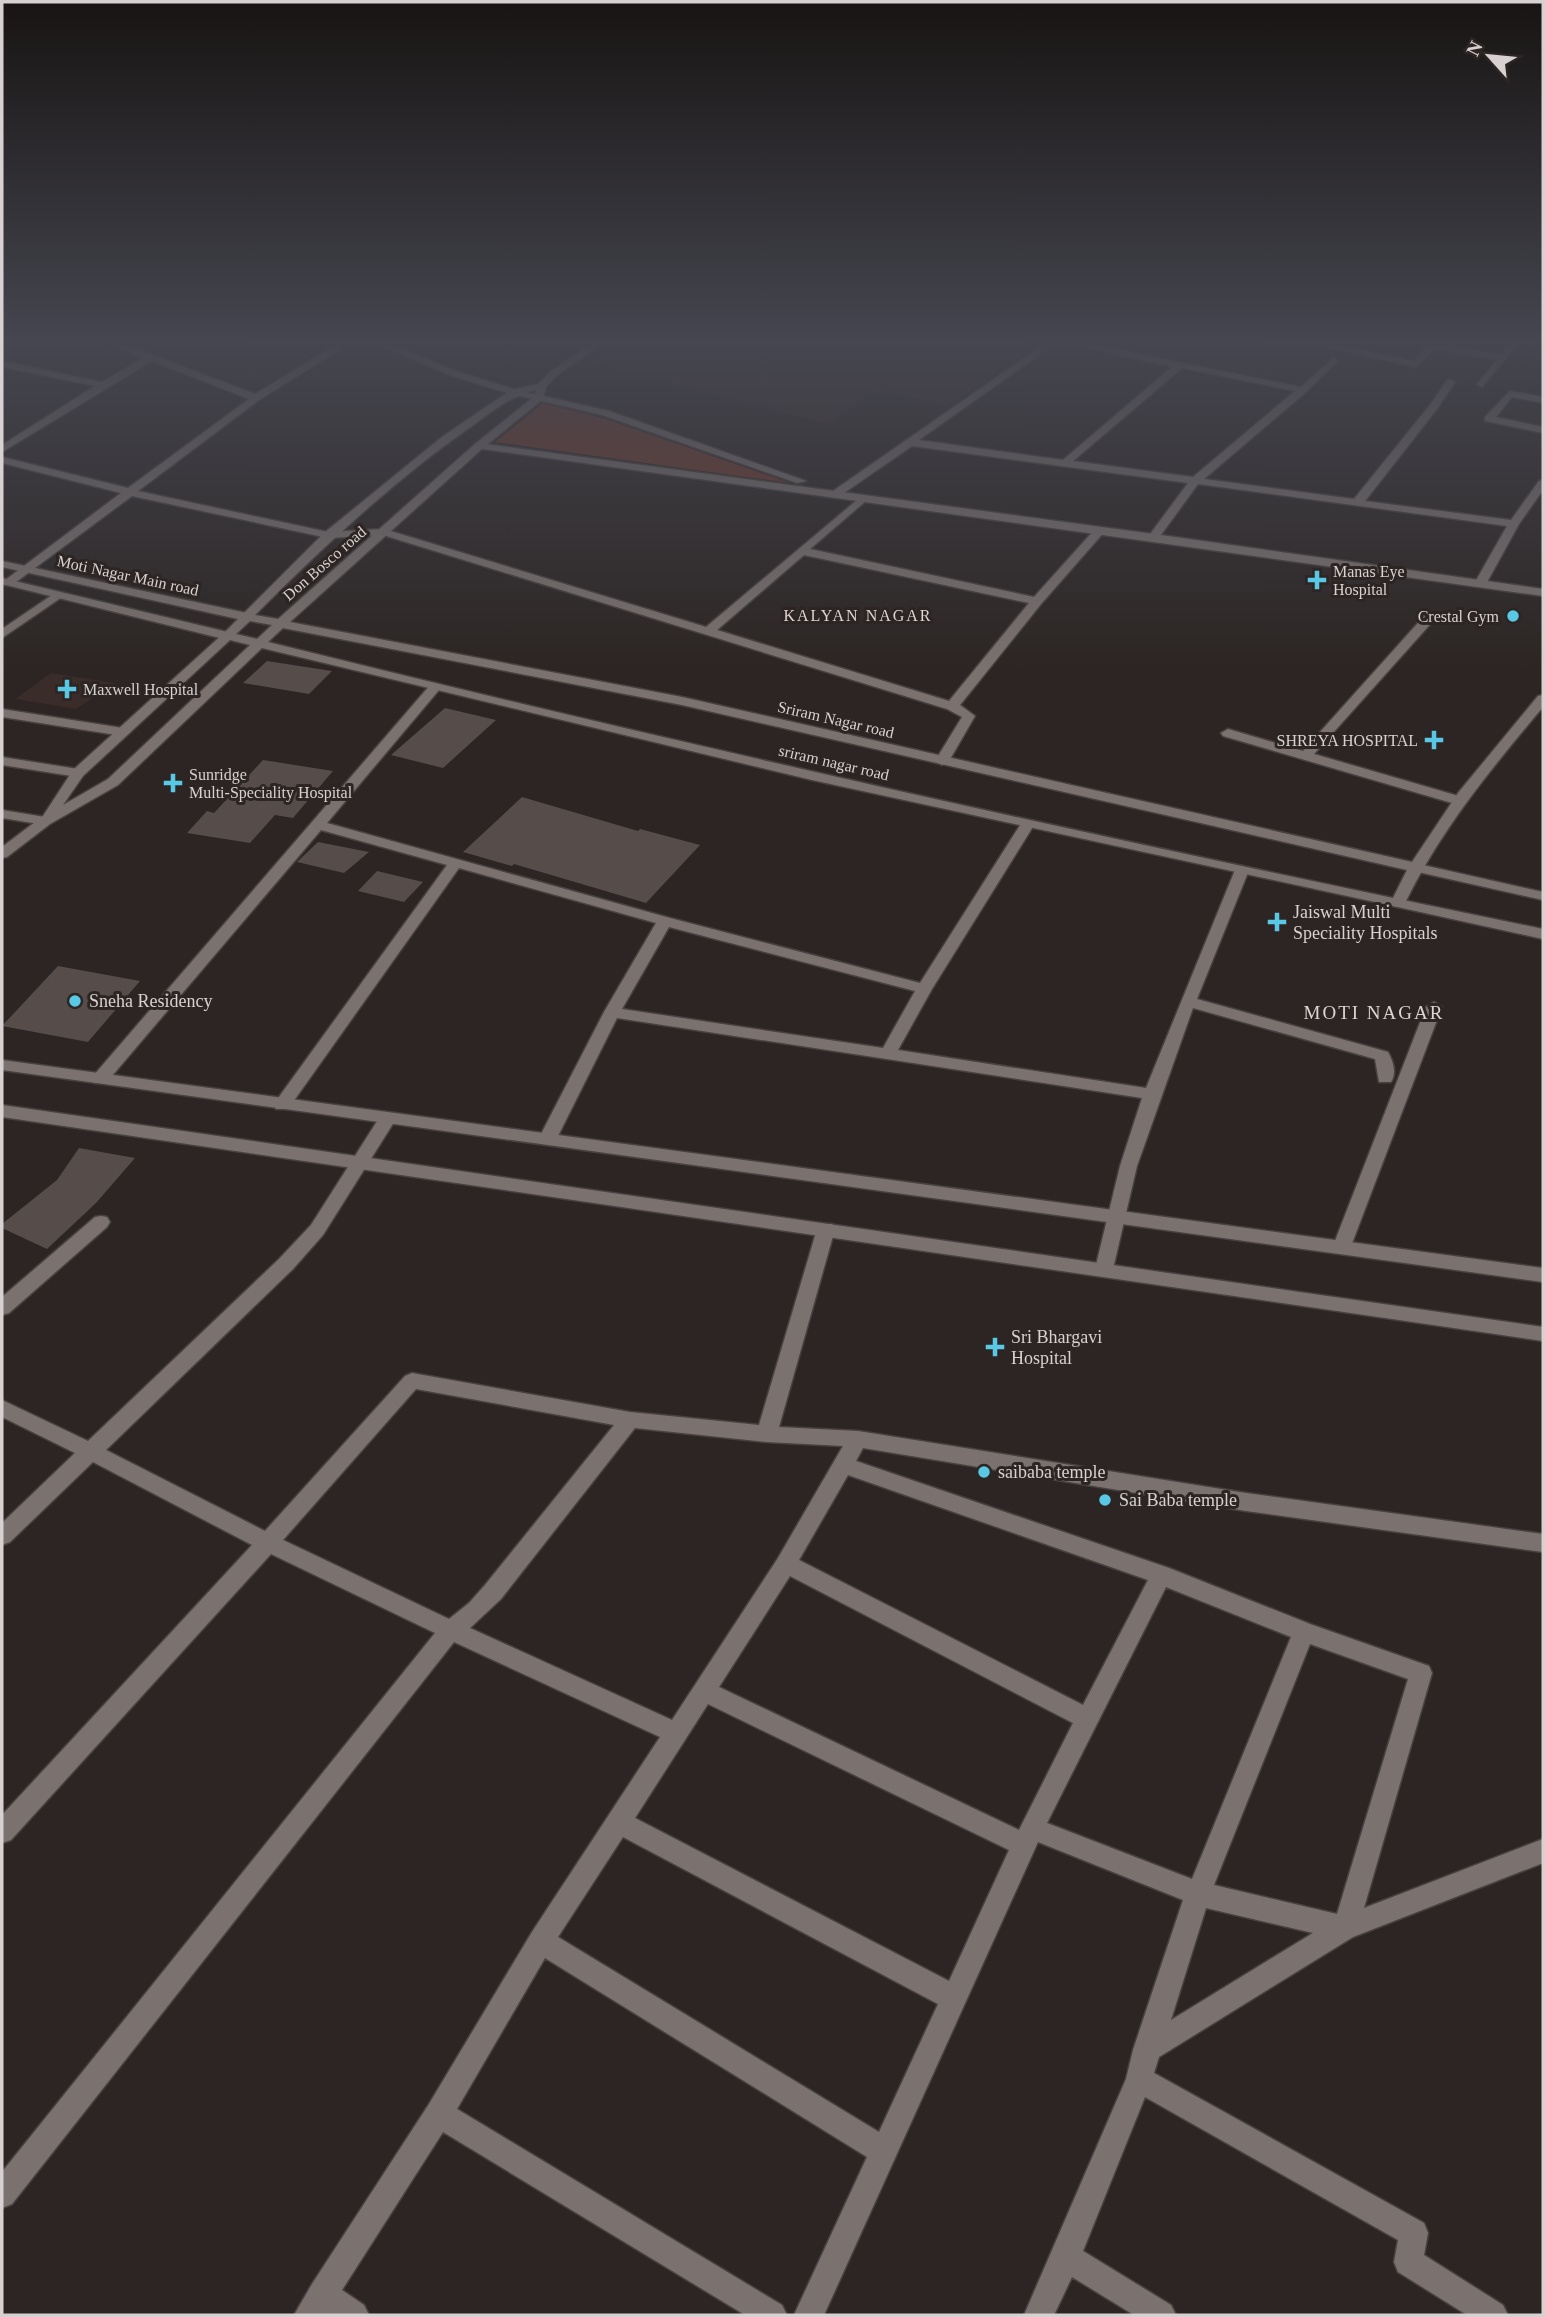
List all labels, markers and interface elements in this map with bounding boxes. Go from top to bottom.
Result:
north arrow [1454,21,1524,91]
text: N [1462,37,1487,59]
street label: Don Bosco road [280,523,369,604]
street label: Moti Nagar Main road [55,552,200,600]
place label: Manas Eye Hospital [1333,563,1405,599]
marker: Manas Eye Hospital [1307,570,1327,590]
district label: KALYAN NAGAR [783,607,933,624]
place label: Crestal Gym [1418,608,1500,626]
marker: Crestal Gym [1505,608,1521,624]
marker: Maxwell Hospital [57,679,77,699]
place label: Maxwell Hospital [83,681,199,699]
street label: Sriram Nagar road [776,698,896,742]
marker: SHREYA HOSPITAL [1424,730,1444,750]
place label: SHREYA HOSPITAL [1277,732,1418,749]
street label: sriram nagar road [777,742,891,784]
place label: Sunridge Multi-Speciality Hospital [189,766,353,802]
marker: Sunridge Multi-Speciality Hospital [163,773,183,793]
place label: Jaiswal Multi Speciality Hospitals [1293,902,1437,943]
marker: Jaiswal Multi Speciality Hospitals [1267,912,1287,932]
place label: Sneha Residency [89,991,212,1011]
marker: Sneha Residency [67,993,83,1009]
district label: MOTI NAGAR [1304,1002,1444,1023]
place label: Sri Bhargavi Hospital [1011,1327,1102,1368]
marker: Sri Bhargavi Hospital [985,1337,1005,1357]
place label: saibaba temple [998,1462,1105,1482]
marker: saibaba temple [976,1464,992,1480]
place label: Sai Baba temple [1119,1490,1237,1510]
marker: Sai Baba temple [1097,1492,1113,1508]

